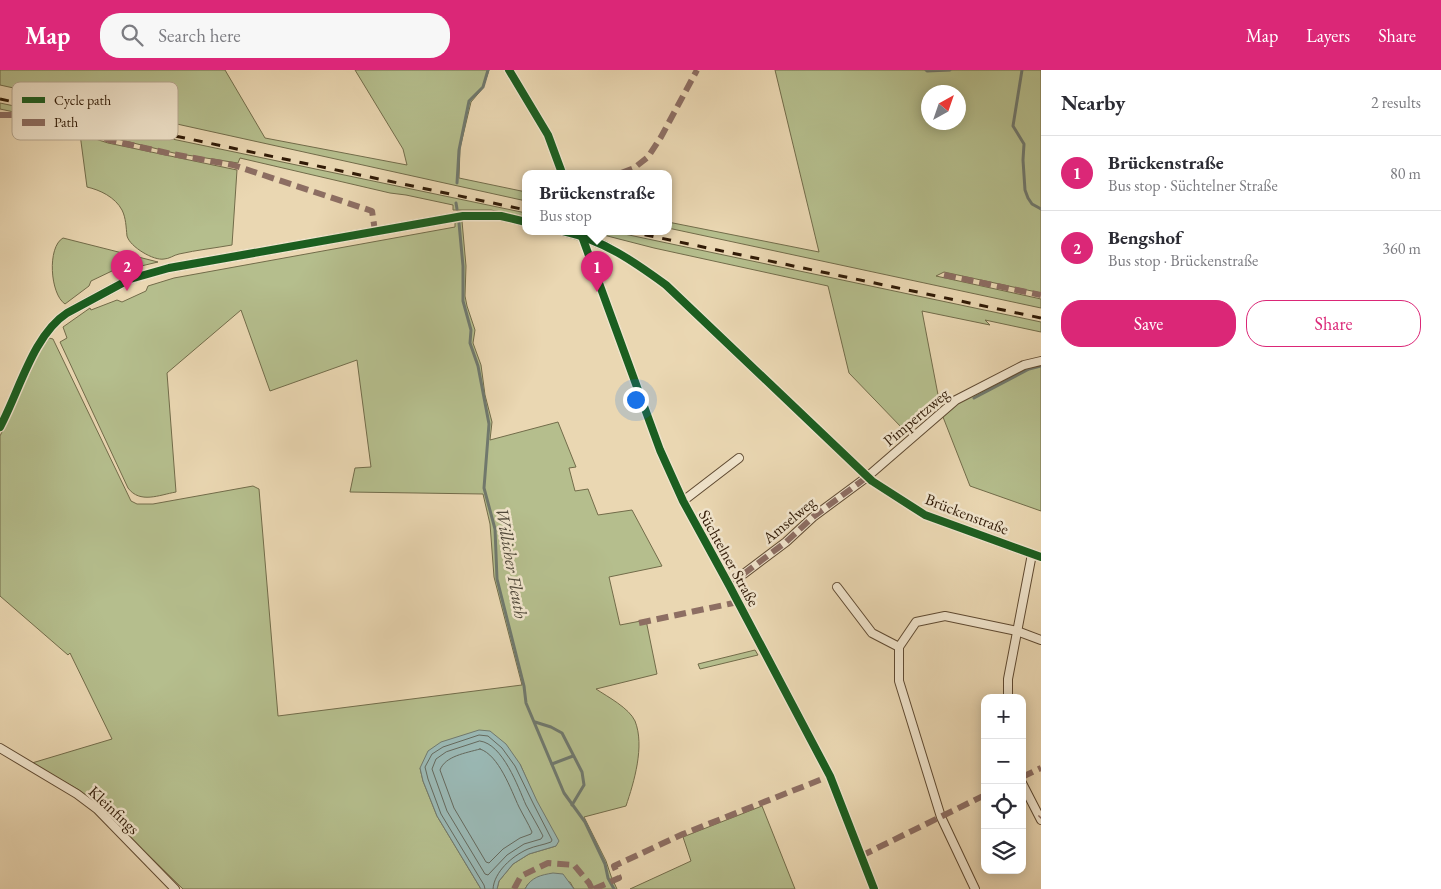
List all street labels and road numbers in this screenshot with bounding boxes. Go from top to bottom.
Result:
street label: Pimpertzweg [879,383,954,451]
street label: Brückenstraße [922,488,1012,540]
street label: Amselweg [758,491,820,549]
street label: Süchtelner Straße [694,506,764,610]
street label: Kleinfings [84,781,144,839]

